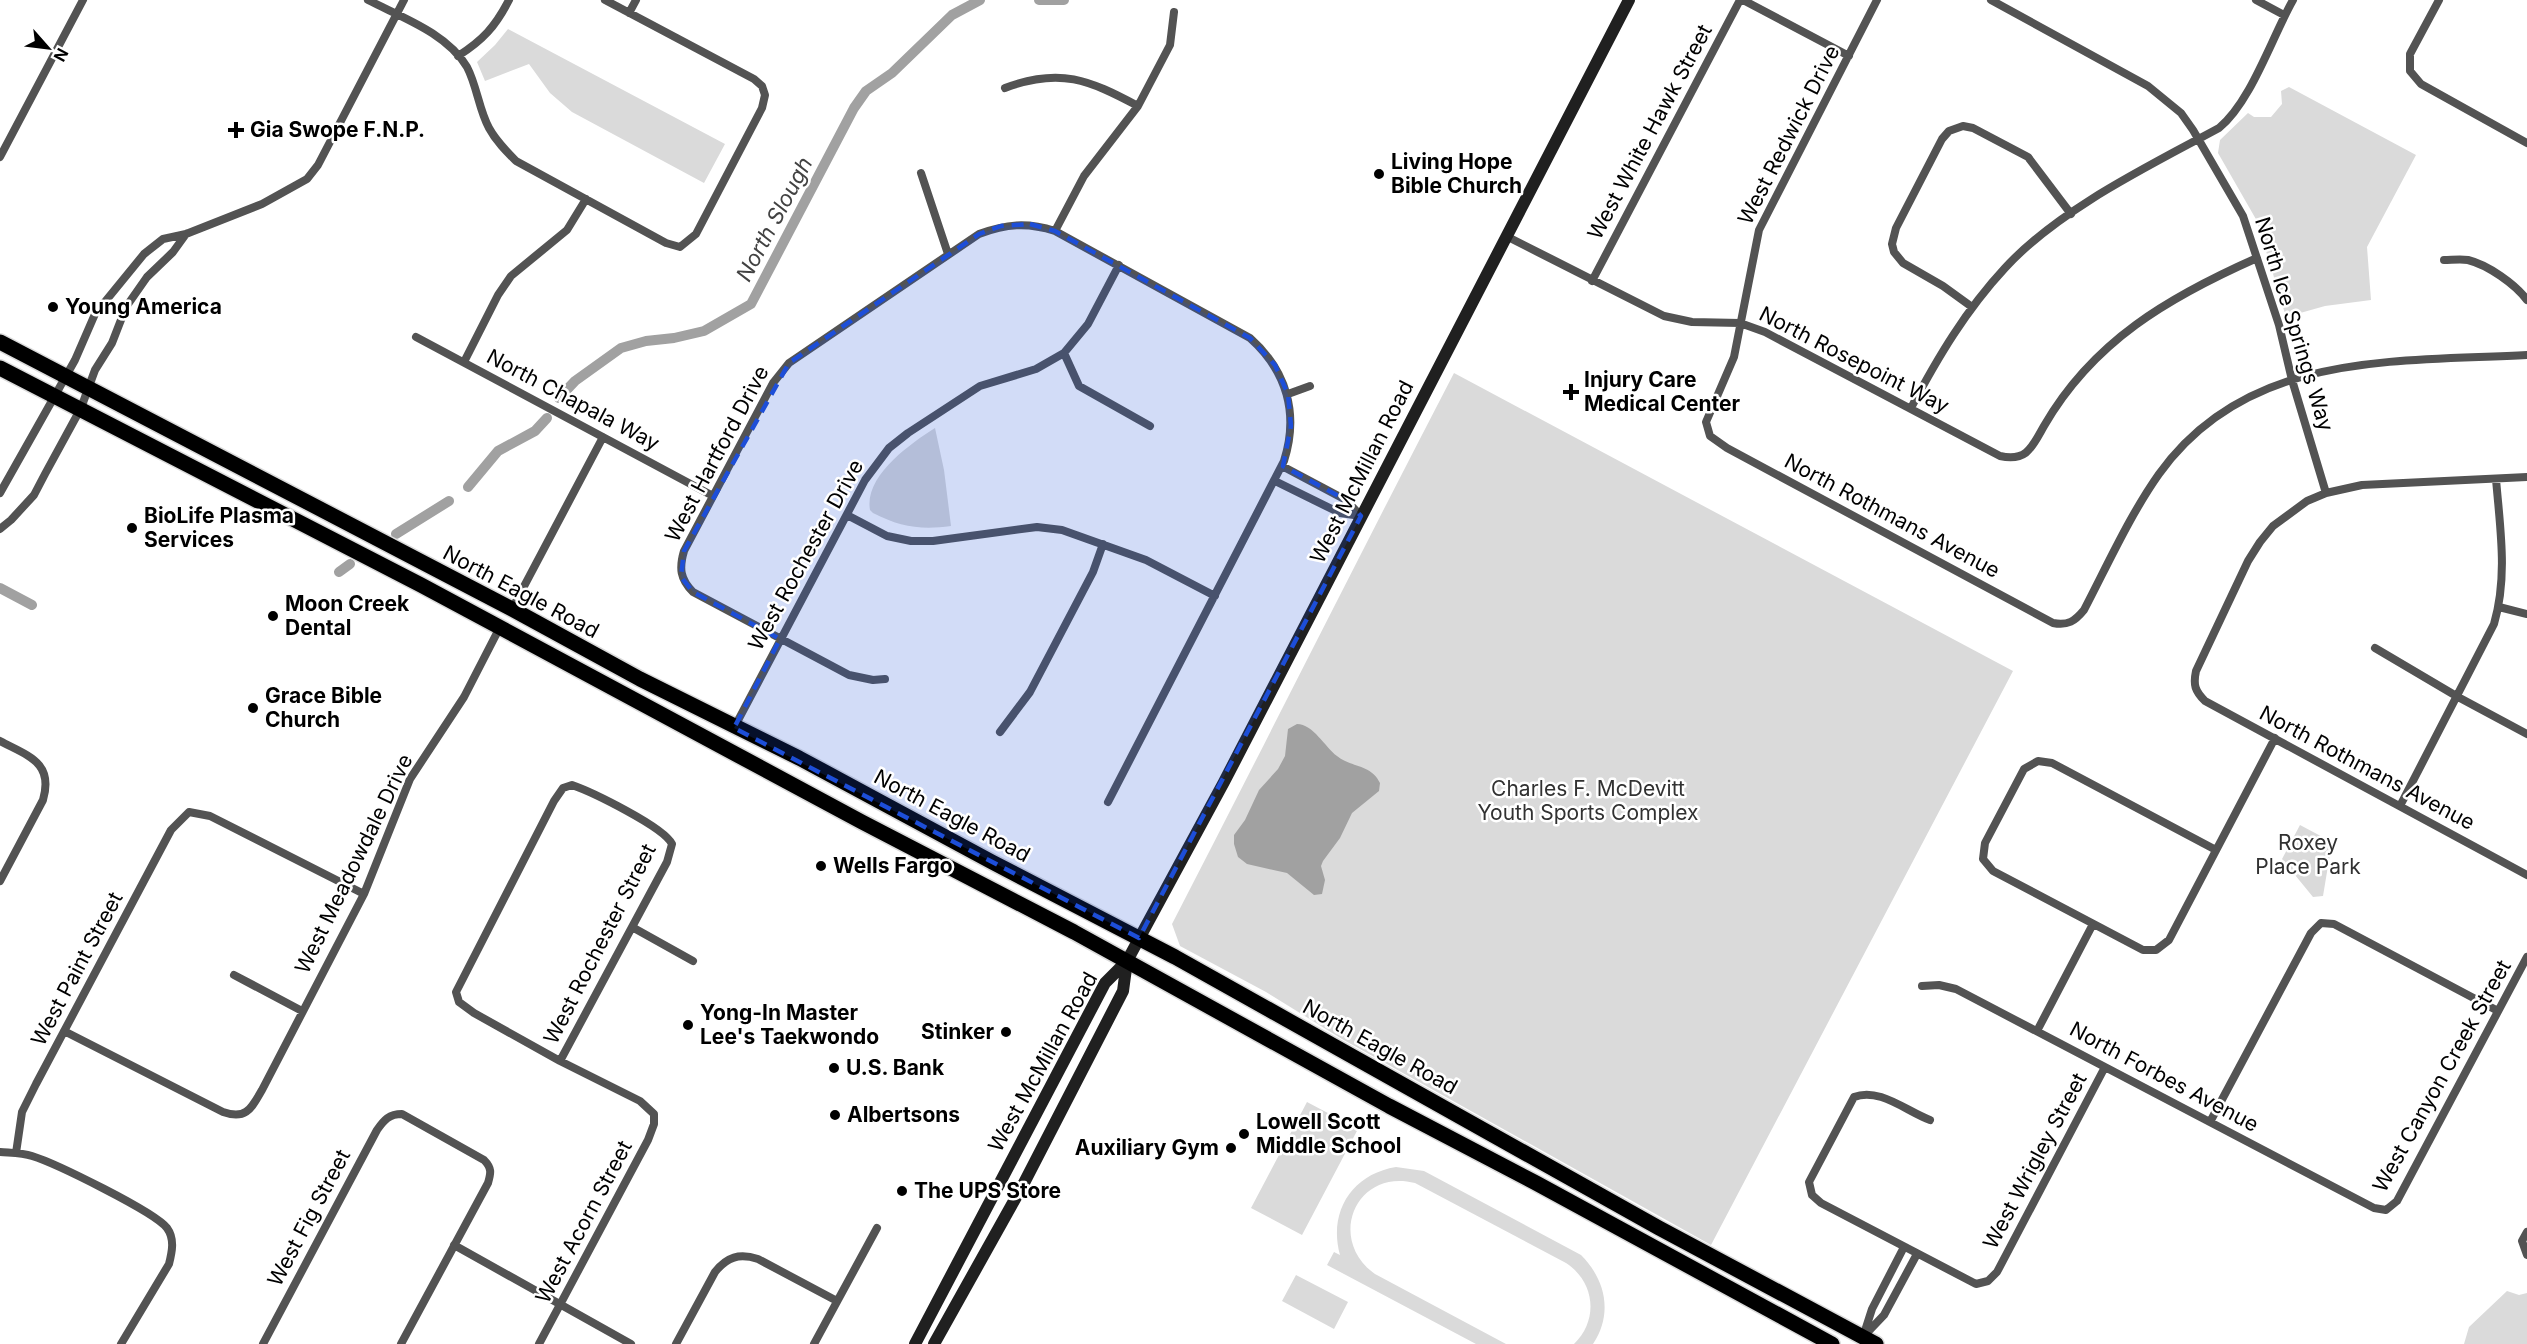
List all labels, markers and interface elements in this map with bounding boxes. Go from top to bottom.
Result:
north arrow [18,18,78,78]
street label: West White Hawk Street [1582,20,1717,244]
street label: West Redwick Drive [1733,41,1845,229]
text: N [50,45,73,65]
place label: Gia Swope F.N.P. [250,117,425,142]
marker: Gia Swope F.N.P. [227,121,245,139]
place label: Living Hope Bible Church [1391,149,1522,198]
water label: North Slough [730,152,818,286]
marker: Living Hope Bible Church [1372,167,1386,181]
street label: North Ice Springs Way [2250,214,2339,434]
place label: Young America [65,294,222,319]
marker: Young America [46,300,60,314]
street label: North Rosepoint Way [1755,301,1953,418]
street label: North Chapala Way [483,343,664,456]
street label: West Hartford Drive [660,361,774,546]
place label: Injury Care Medical Center [1584,367,1741,416]
street label: West McMillan Road [1305,376,1418,567]
marker: Injury Care Medical Center [1562,383,1580,401]
street label: North Rothmans Avenue [1780,448,2004,583]
street label: West Rochester Drive [743,455,868,654]
place label: BioLife Plasma Services [144,503,294,552]
marker: BioLife Plasma Services [125,521,139,535]
street label: North Eagle Road [439,540,603,643]
place label: Moon Creek Dental [285,591,410,640]
marker: Moon Creek Dental [266,609,280,623]
place label: Grace Bible Church [265,683,382,732]
street label: North Rothmans Avenue [2255,700,2479,835]
marker: Grace Bible Church [246,701,260,715]
street label: West Meadowdale Drive [290,750,418,977]
street label: North Eagle Road [870,764,1034,867]
park label: Charles F. McDevitt Youth Sports Complex [1477,776,1699,825]
park label: Roxey Place Park [2255,830,2361,879]
street label: West Rochester Street [538,839,661,1048]
place label: Wells Fargo [833,853,953,878]
marker: Wells Fargo [814,859,828,873]
street label: West Paint Street [26,888,128,1050]
street label: West Canyon Creek Street [2367,955,2516,1196]
street label: West McMillan Road [983,967,1102,1156]
street label: North Eagle Road [1299,994,1462,1099]
place label: Yong-In Master Lee's Taekwondo [700,1000,879,1049]
street label: North Forbes Avenue [2066,1016,2263,1137]
marker: Yong-In Master Lee's Taekwondo [681,1018,695,1032]
place label: Stinker [921,1019,994,1044]
marker: Stinker [999,1025,1013,1039]
place label: U.S. Bank [846,1055,945,1080]
marker: U.S. Bank [827,1061,841,1075]
street label: West Wrigley Street [1978,1068,2092,1253]
place label: Albertsons [847,1102,960,1127]
marker: Albertsons [828,1108,842,1122]
place label: Lowell Scott Middle School [1256,1109,1402,1158]
marker: Lowell Scott Middle School [1237,1127,1251,1141]
place label: Auxiliary Gym [1075,1135,1219,1160]
street label: West Acorn Street [530,1136,637,1307]
marker: Auxiliary Gym [1224,1141,1238,1155]
street label: West Fig Street [262,1145,355,1290]
place label: The UPS Store [914,1178,1061,1203]
marker: The UPS Store [895,1184,909,1198]

